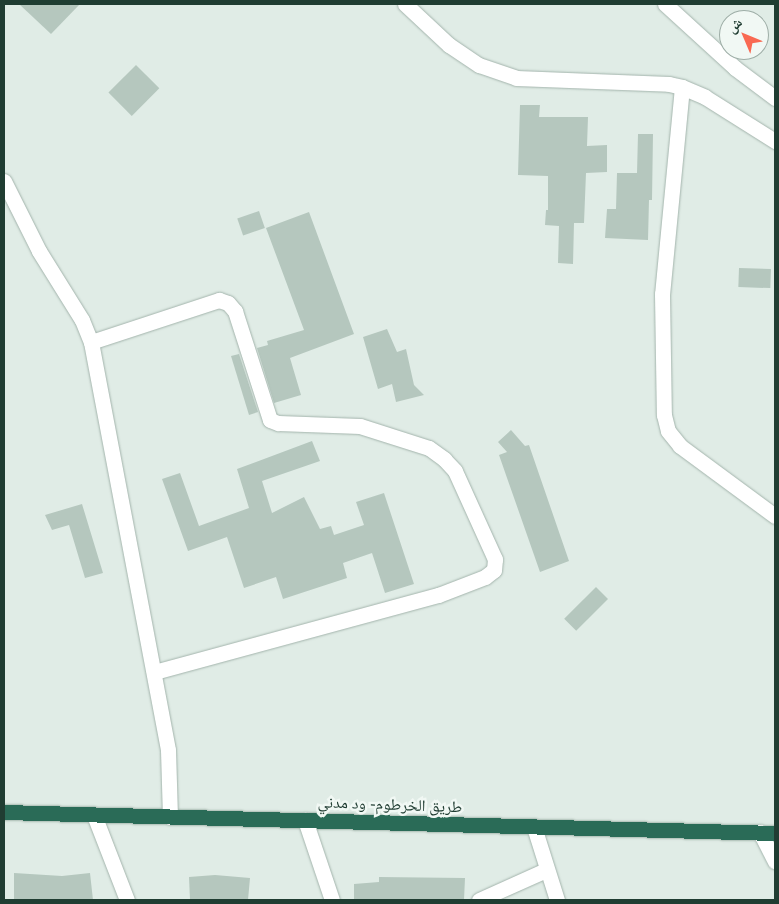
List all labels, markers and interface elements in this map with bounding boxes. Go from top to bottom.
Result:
north arrow [719,10,769,60]
text: ش [723,14,745,36]
street label: طريق الخرطوم - ود مدني [315,793,465,817]

